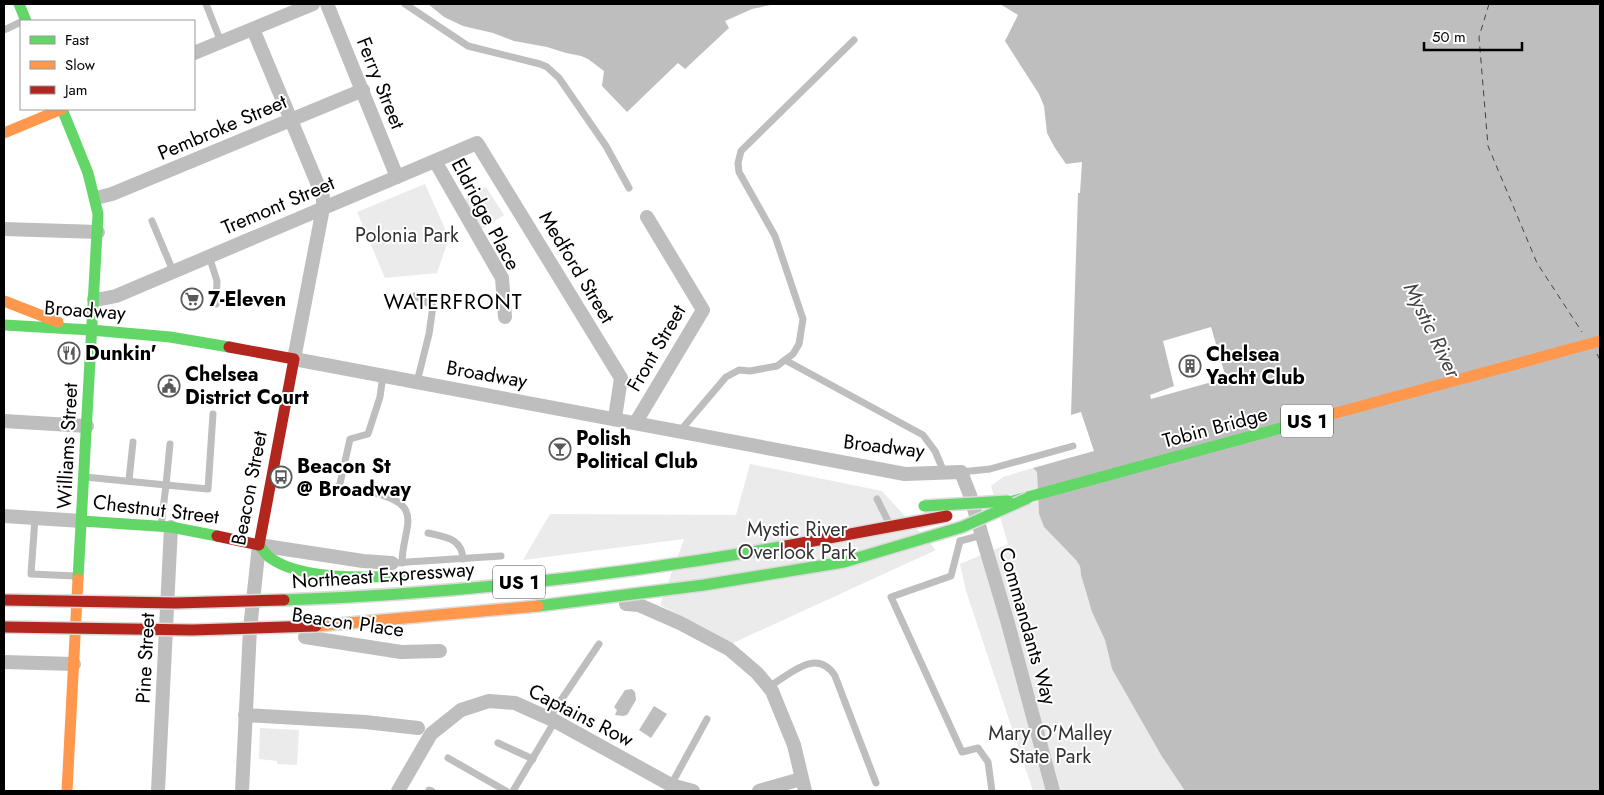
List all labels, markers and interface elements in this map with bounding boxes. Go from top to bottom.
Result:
legend [20,20,195,110]
scale bar [1424,20,1522,52]
text: 50 m [1432,26,1466,48]
text: Fast [65,29,89,51]
street label: Ferry Street [349,33,412,134]
text: Slow [65,54,96,76]
text: Jam [63,79,88,101]
street label: Pembroke Street [153,87,291,168]
street label: Eldridge Place [444,153,527,275]
street label: Tremont Street [217,169,339,242]
street label: Medford Street [532,206,622,329]
park label: Polonia Park [355,221,459,250]
water label: Mystic River [1396,277,1468,384]
place label: 7-Eleven [208,285,286,314]
supermarket icon: 7-Eleven [180,287,204,311]
district label: WATERFRONT [383,287,523,317]
street label: Broadway [43,293,127,328]
street label: Front Street [620,299,693,397]
place label: Dunkin' [85,339,157,368]
place label: Chelsea Yacht Club [1205,340,1305,392]
restaurant icon: Dunkin' [57,341,81,365]
street label: Broadway [444,353,530,396]
building icon: Chelsea Yacht Club [1178,354,1202,378]
place label: Chelsea District Court [185,360,309,412]
public building icon: Chelsea District Court [157,374,181,398]
street label: Williams Street [50,382,85,510]
street label: Tobin Bridge [1159,400,1271,455]
road number: US 1 [1281,404,1333,438]
place label: Polish Political Club [576,424,698,476]
street label: Broadway [842,427,926,466]
street label: Beacon Street [224,428,275,548]
bar icon: Polish Political Club [548,437,572,461]
place label: Beacon St @ Broadway [297,452,411,504]
bus stop icon: Beacon St @ Broadway [269,465,293,489]
street label: Chestnut Street [91,487,221,532]
park label: Mystic River Overlook Park [738,515,857,567]
street label: Commandants Way [991,544,1064,708]
street label: Northeast Expressway [291,555,475,596]
road number: US 1 [493,566,545,598]
street label: Beacon Place [290,600,406,645]
street label: Pine Street [129,612,162,704]
street label: Captains Row [523,677,639,754]
park label: Mary O'Malley State Park [988,719,1112,771]

